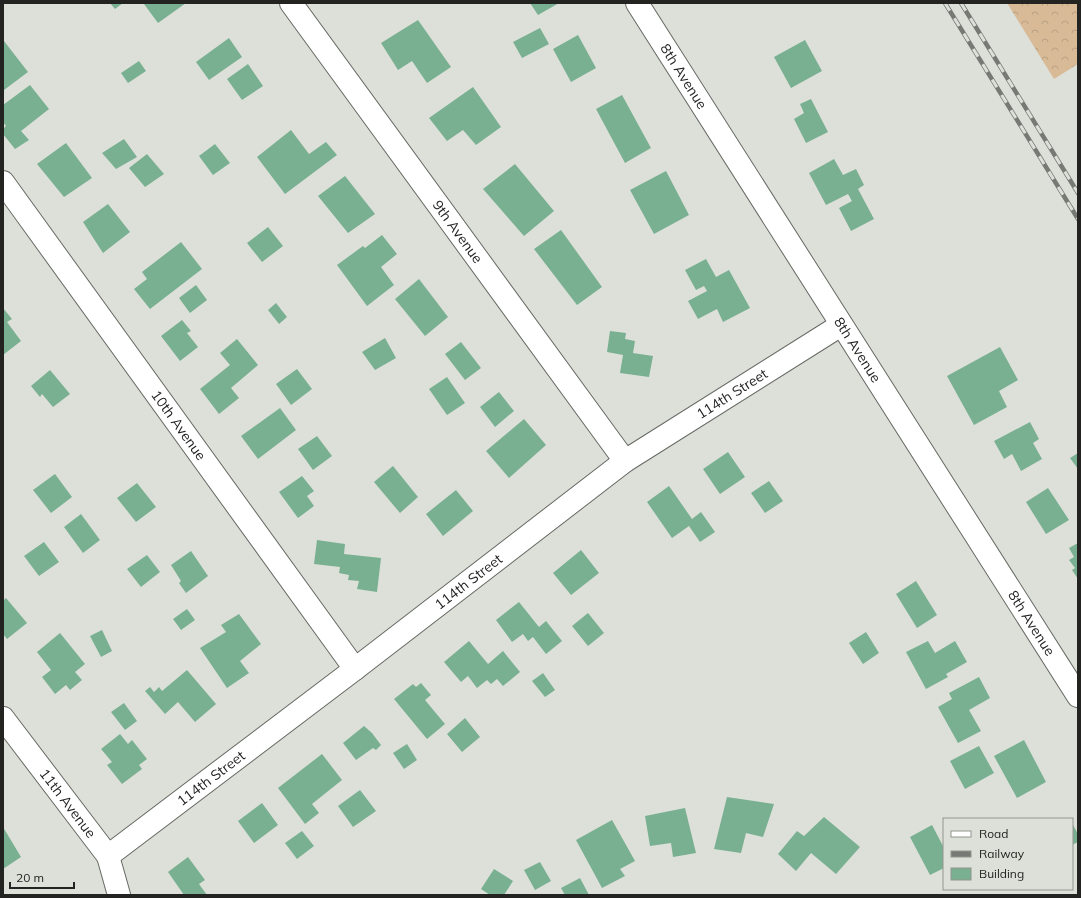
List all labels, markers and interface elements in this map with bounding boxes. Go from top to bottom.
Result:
street label: 8th Avenue [656,40,711,112]
street label: 9th Avenue [429,196,487,267]
street label: 8th Avenue [830,314,885,386]
street label: 114th Street [693,364,771,423]
street label: 10th Avenue [147,386,210,464]
street label: 114th Street [431,550,506,613]
street label: 8th Avenue [1004,587,1059,659]
street label: 114th Street [173,747,249,810]
street label: 11th Avenue [36,765,100,841]
legend [943,818,1073,890]
text: Road [979,826,1008,841]
text: Railway [979,846,1025,861]
scale bar [10,864,74,890]
text: Building [979,866,1024,881]
text: 20 m [16,870,44,885]

